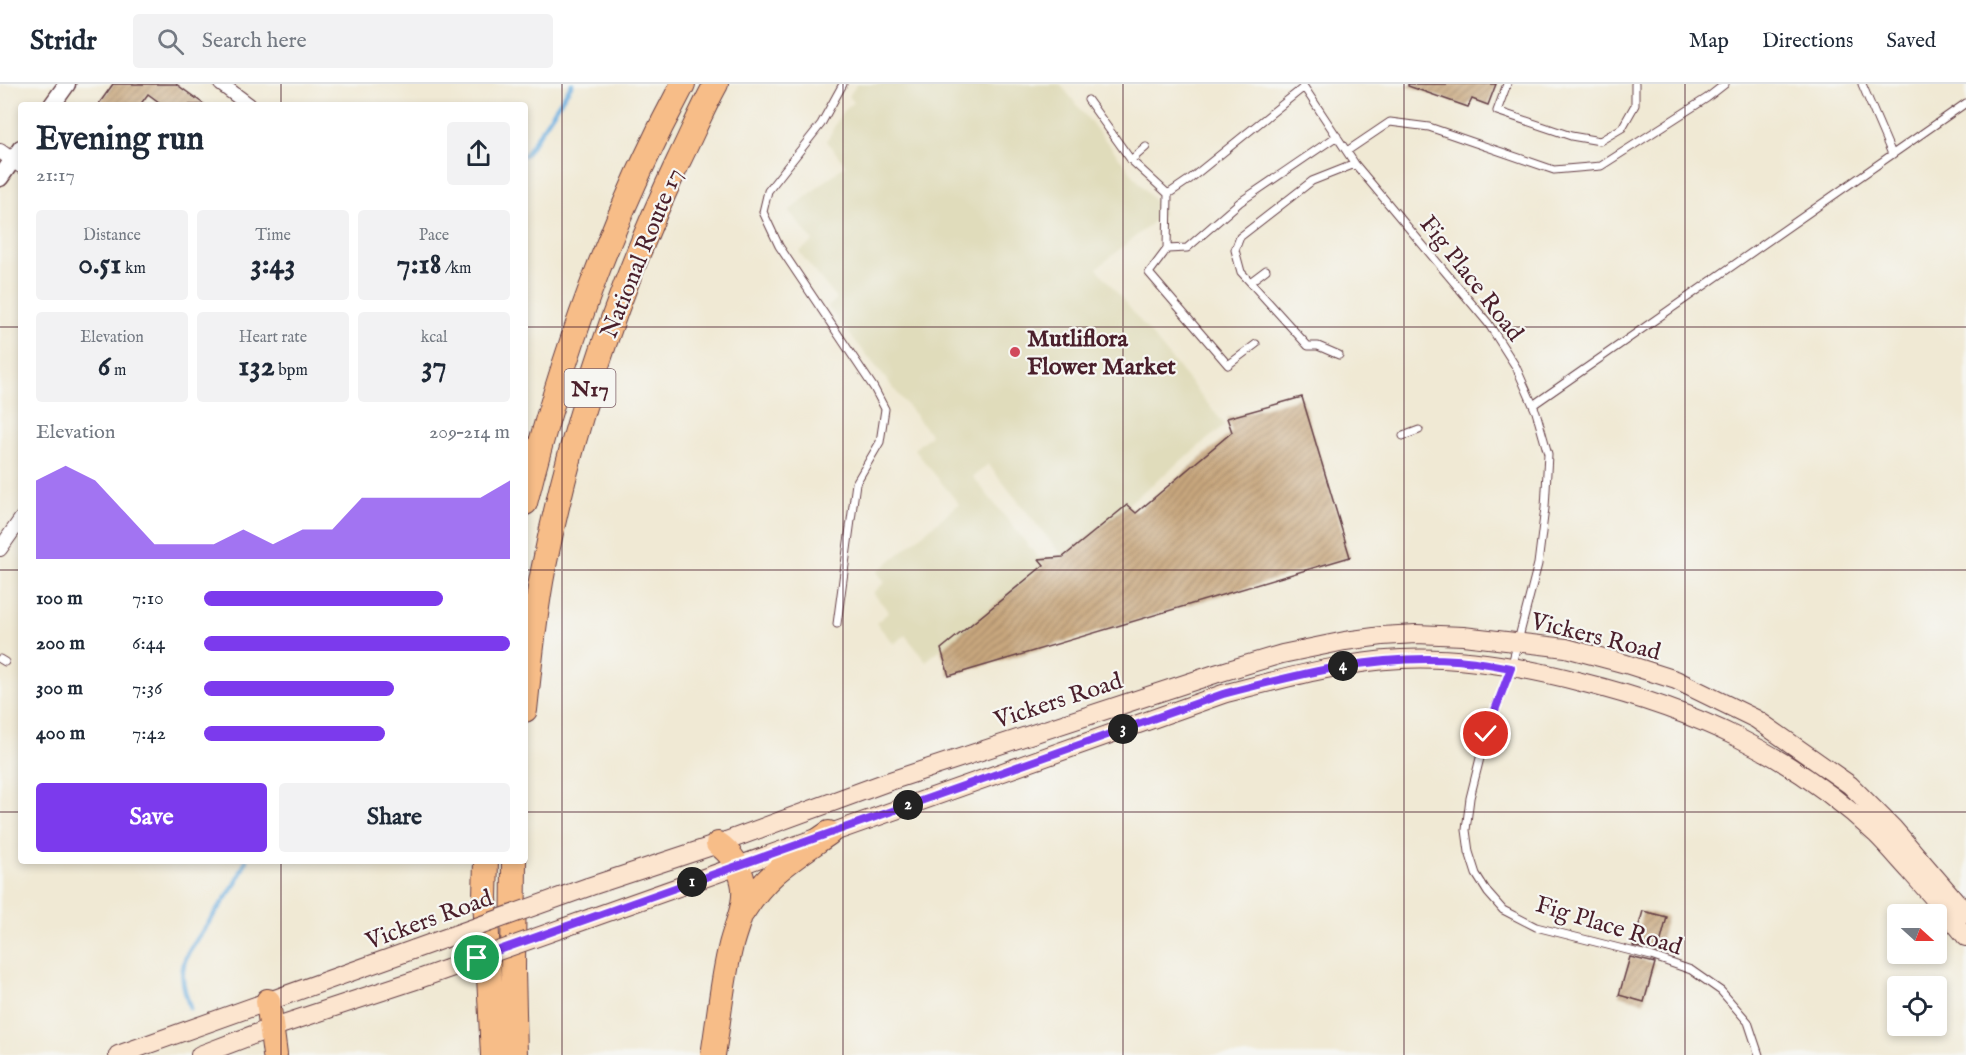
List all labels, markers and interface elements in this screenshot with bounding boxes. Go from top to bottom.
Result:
search box [133,14,553,68]
text: Stridr [30,24,97,59]
icon: search [154,25,187,58]
text: Search here [202,27,307,55]
text: Map [1689,28,1729,55]
text: Directions [1762,28,1853,55]
text: Saved [1886,28,1936,55]
text: Evening run [36,119,204,161]
button: share [447,122,510,185]
text: 21:17 [36,163,75,188]
street label: National Route 17 [594,164,691,343]
street label: Fig Place Road [1412,210,1530,348]
text: Distance [83,226,141,246]
text: Time [255,226,291,246]
text: Pace [419,226,449,246]
text: 0.51 [78,246,121,284]
text: 3:43 [250,246,296,284]
text: 7:18 [397,246,442,284]
text: km [121,259,146,279]
text: /km [442,259,471,279]
place label: Mutliflora Flower Market [1027,324,1176,383]
text: Elevation [80,328,144,348]
text: Heart rate [239,328,307,348]
text: kcal [421,328,447,348]
marker: Mutliflora Flower Market [1008,345,1022,359]
text: 6 [98,348,110,386]
text: 132 [238,348,275,386]
text: 37 [421,348,447,386]
text: m [110,361,126,381]
text: bpm [275,361,308,381]
road number: N17 [564,369,616,407]
text: Elevation [36,420,115,445]
text: 209–214 m [429,420,510,445]
text: 100 m [36,586,83,611]
text: 7:10 [132,586,164,611]
street label: Vickers Road [1527,606,1664,669]
text: 200 m [36,631,85,656]
text: 6:44 [132,631,165,656]
pin: 4 [1328,651,1358,681]
text: 4 [1339,656,1347,676]
street label: Vickers Road [990,666,1127,737]
text: 300 m [36,676,83,701]
text: 7:36 [132,676,163,701]
pin [1460,708,1511,759]
pin: 3 [1108,714,1138,744]
icon: check [1469,717,1502,750]
text: 3 [1120,719,1126,739]
text: 400 m [36,721,85,746]
text: 7:42 [132,721,166,746]
button: Save [36,783,267,852]
button: Share [279,783,510,852]
pin: 2 [893,790,923,820]
text: 2 [904,795,912,815]
pin: 1 [677,867,707,897]
text: 1 [689,872,695,892]
street label: Vickers Road [361,883,497,958]
street label: Fig Place Road [1532,889,1686,963]
north arrow [1887,904,1947,964]
map controls [1887,904,1947,1036]
pin [451,932,502,983]
icon: arrive [460,941,493,974]
button: locate [1887,976,1947,1036]

